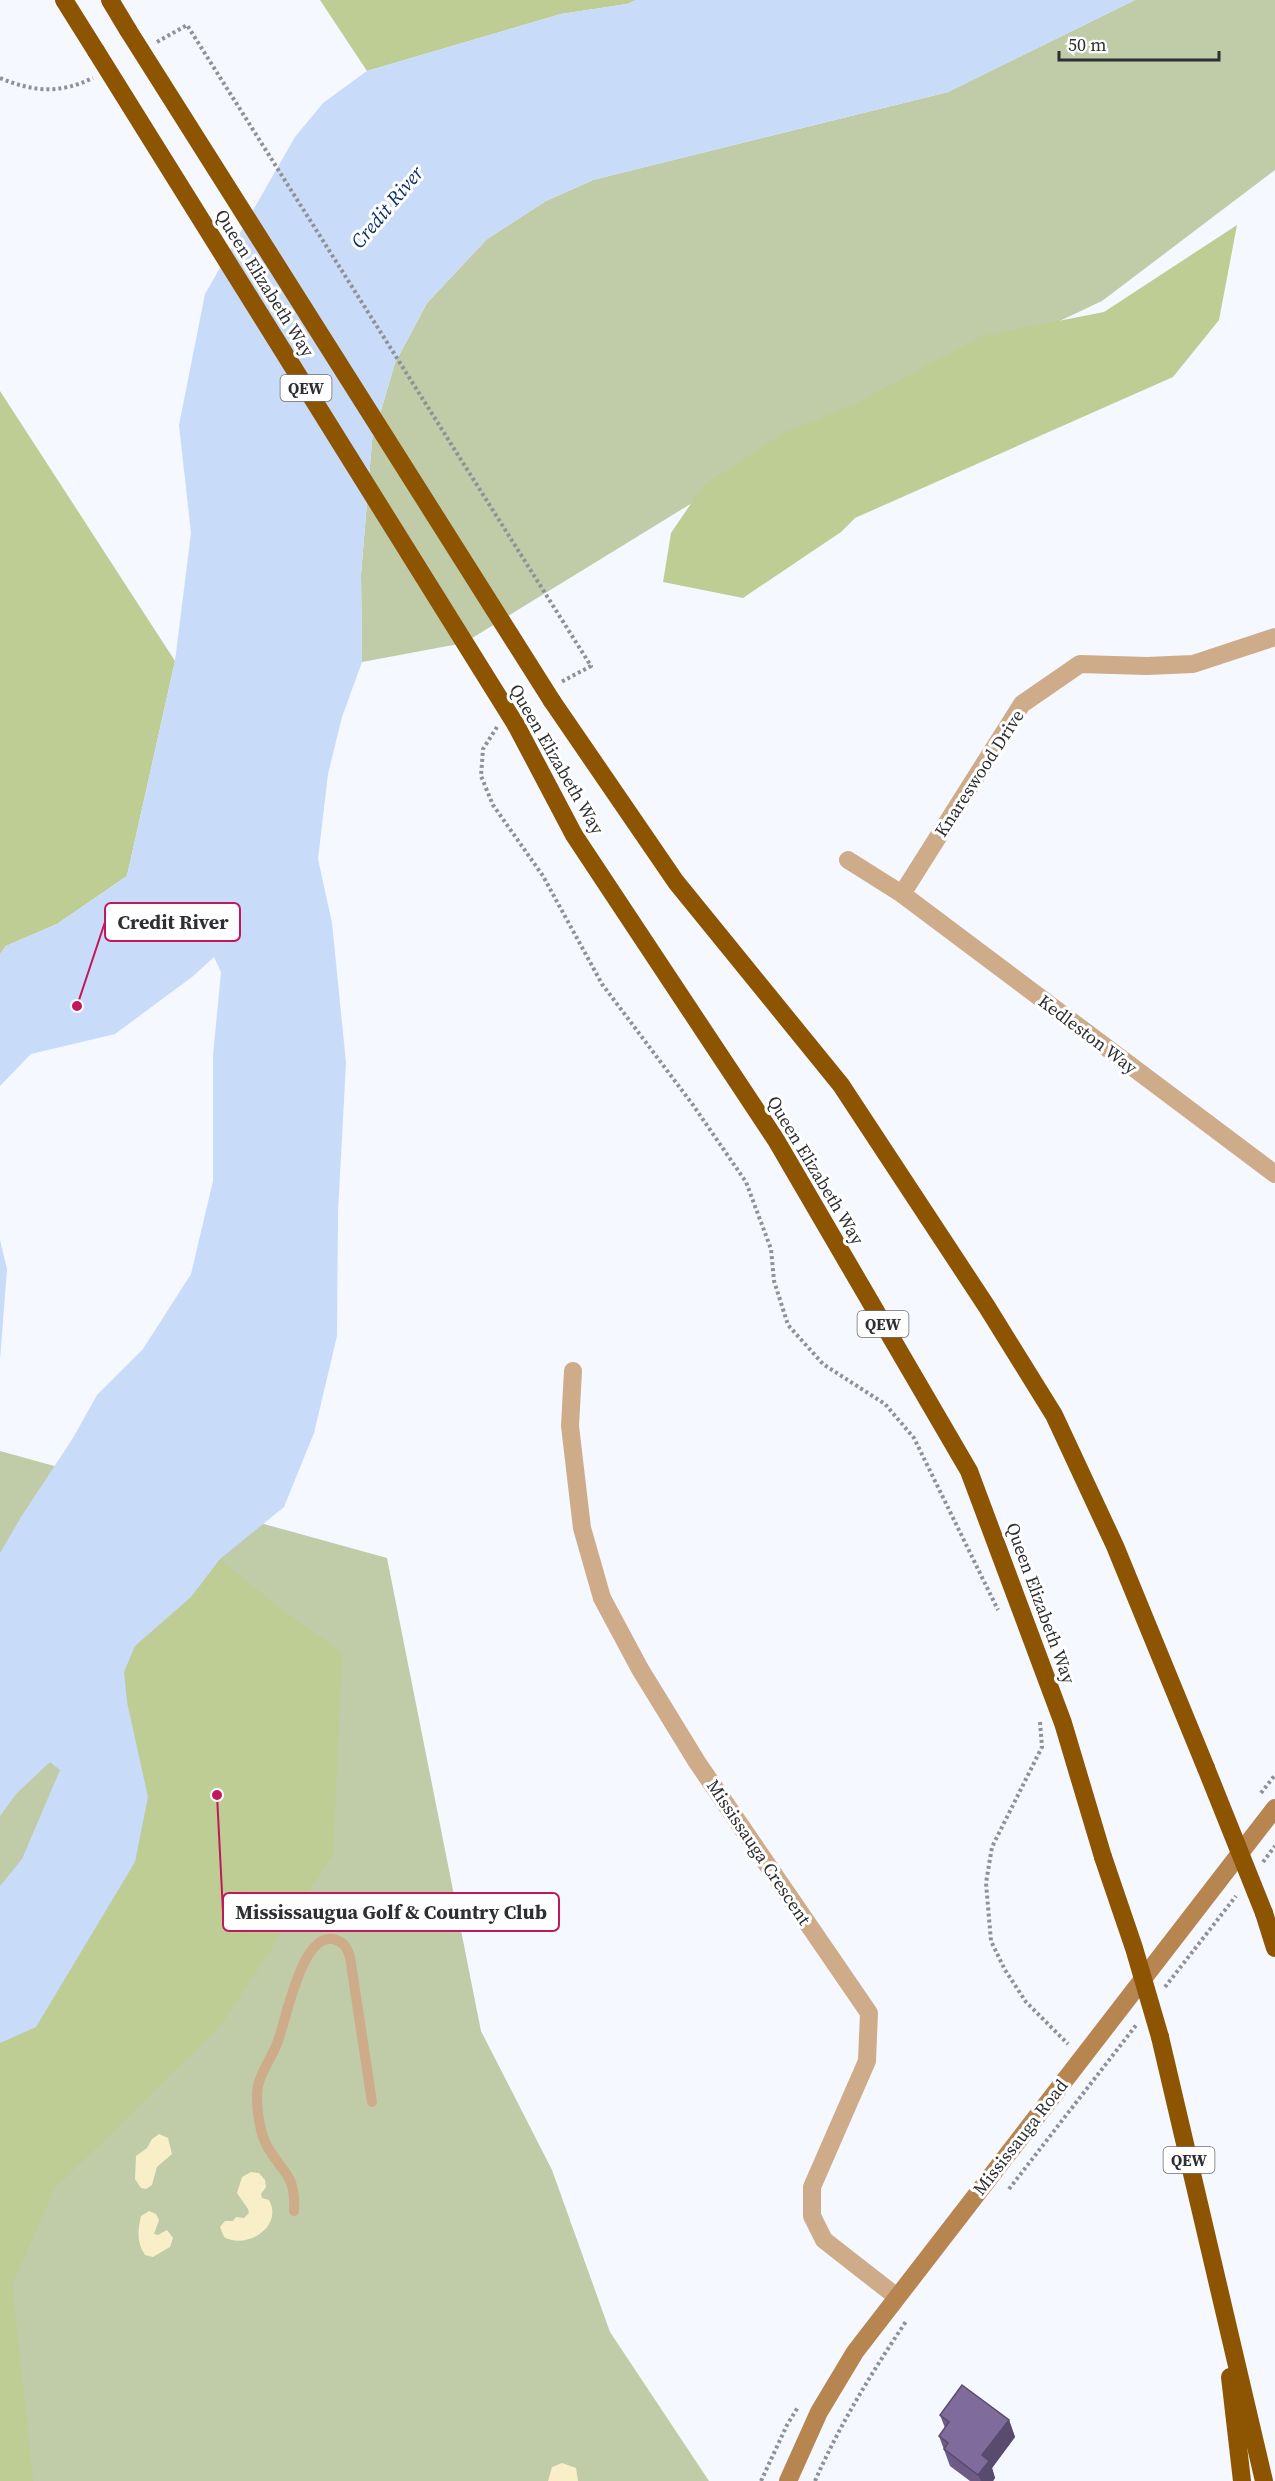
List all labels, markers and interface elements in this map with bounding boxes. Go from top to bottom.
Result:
scale bar [1059,24,1220,62]
text: 50 m [1068,32,1106,57]
water label: Credit River [344,159,430,254]
street label: Queen Elizabeth Way [209,204,321,362]
road number: QEW [280,375,332,401]
street label: Queen Elizabeth Way [504,679,611,839]
street label: Knareswood Drive [928,704,1030,842]
callout: Credit River [105,903,240,941]
text: Credit River [118,908,229,936]
street label: Kedleston Way [1033,989,1143,1080]
street label: Queen Elizabeth Way [762,1091,871,1250]
road number: QEW [858,1311,908,1337]
street label: Queen Elizabeth Way [1000,1519,1082,1688]
street label: Mississauga Crescent [701,1774,817,1930]
callout: Mississaugua Golf & Country Club [223,1893,559,1931]
text: Mississaugua Golf & Country Club [235,1898,547,1926]
street label: Mississauga Road [967,2074,1073,2200]
road number: QEW [1164,2147,1214,2173]

